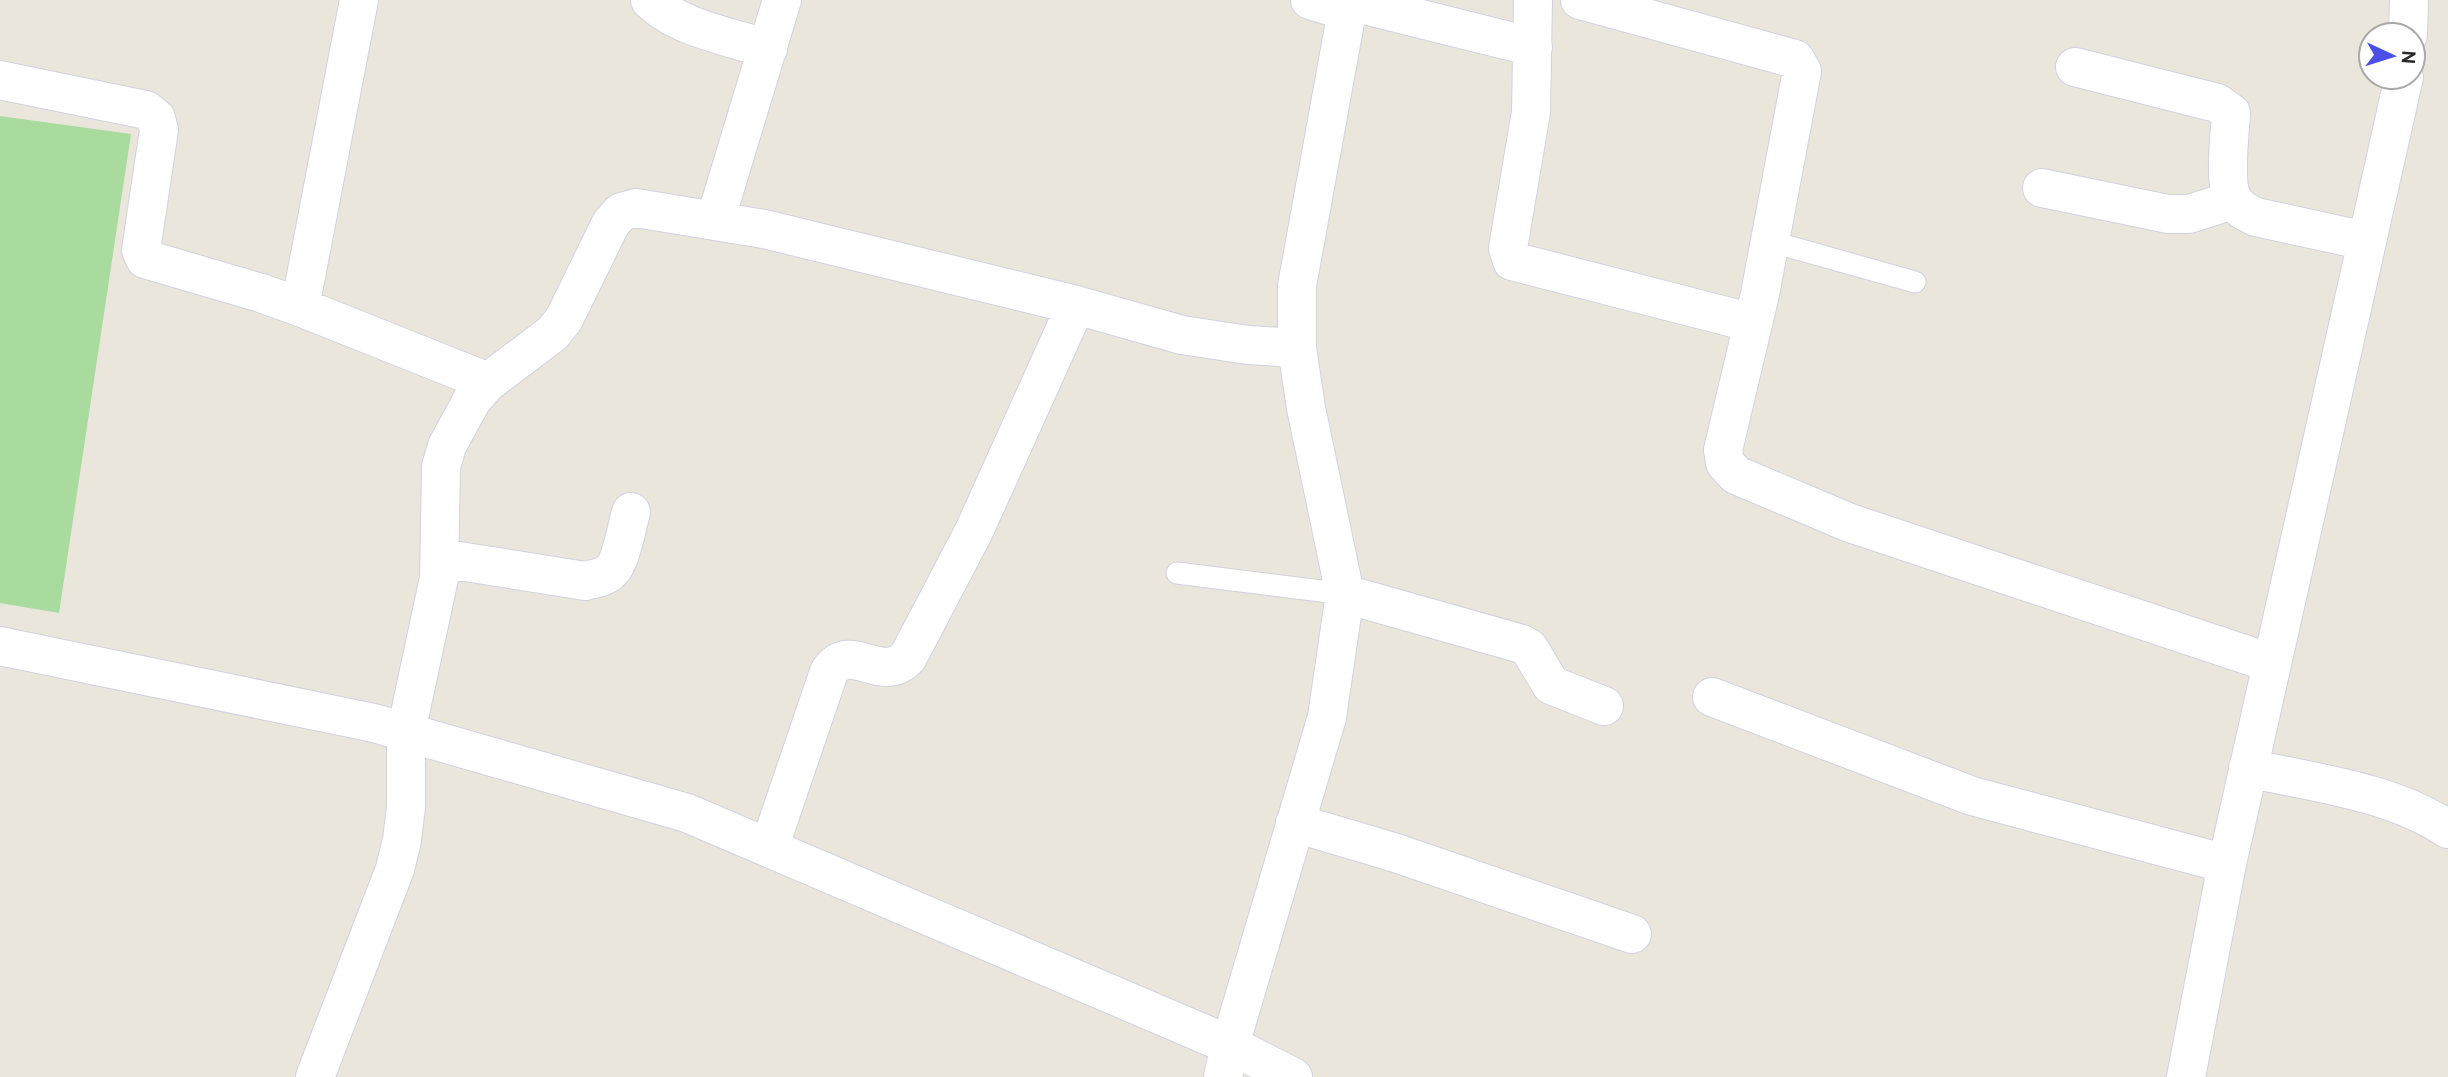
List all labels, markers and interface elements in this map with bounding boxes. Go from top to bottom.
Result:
north arrow [2357,21,2427,91]
text: N [2395,49,2419,65]

